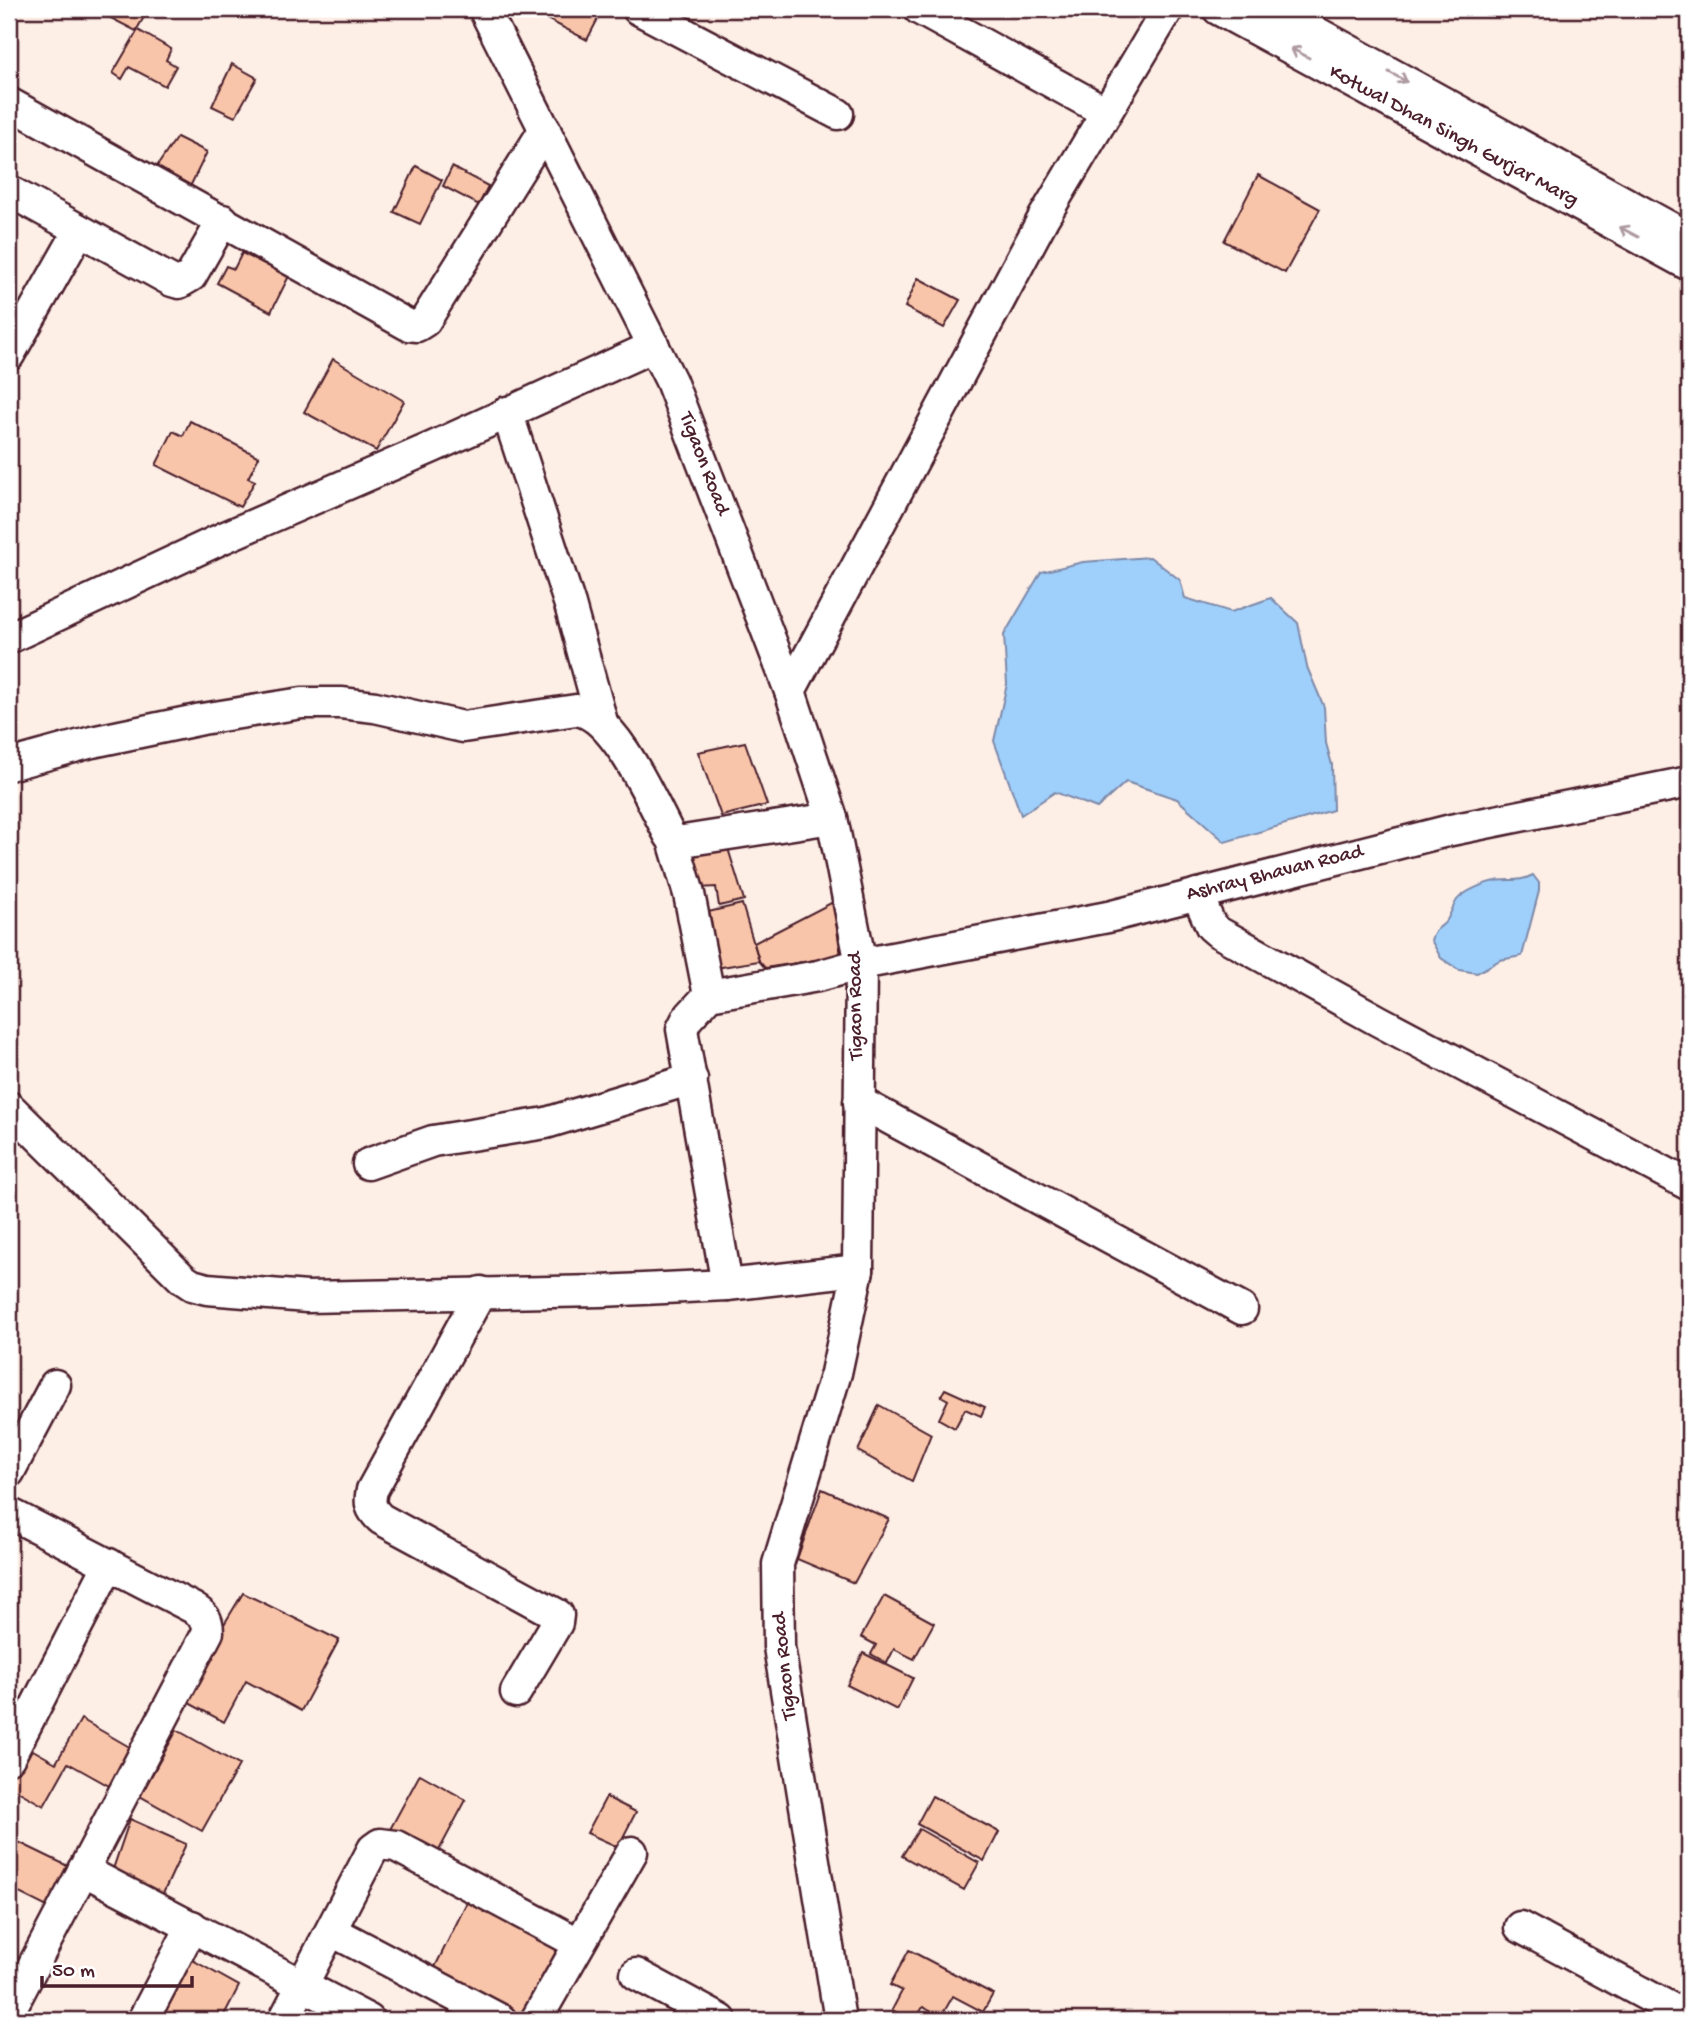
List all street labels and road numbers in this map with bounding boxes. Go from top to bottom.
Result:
street label: Kotwal Dhan Singh Gurjar Marg [1324,60,1582,214]
street label: Tigaon Road [672,408,735,520]
street label: Ashray Bhavan Road [1184,840,1368,908]
street label: Tigaon Road [844,950,870,1061]
street label: Tigaon Road [768,1609,804,1722]

